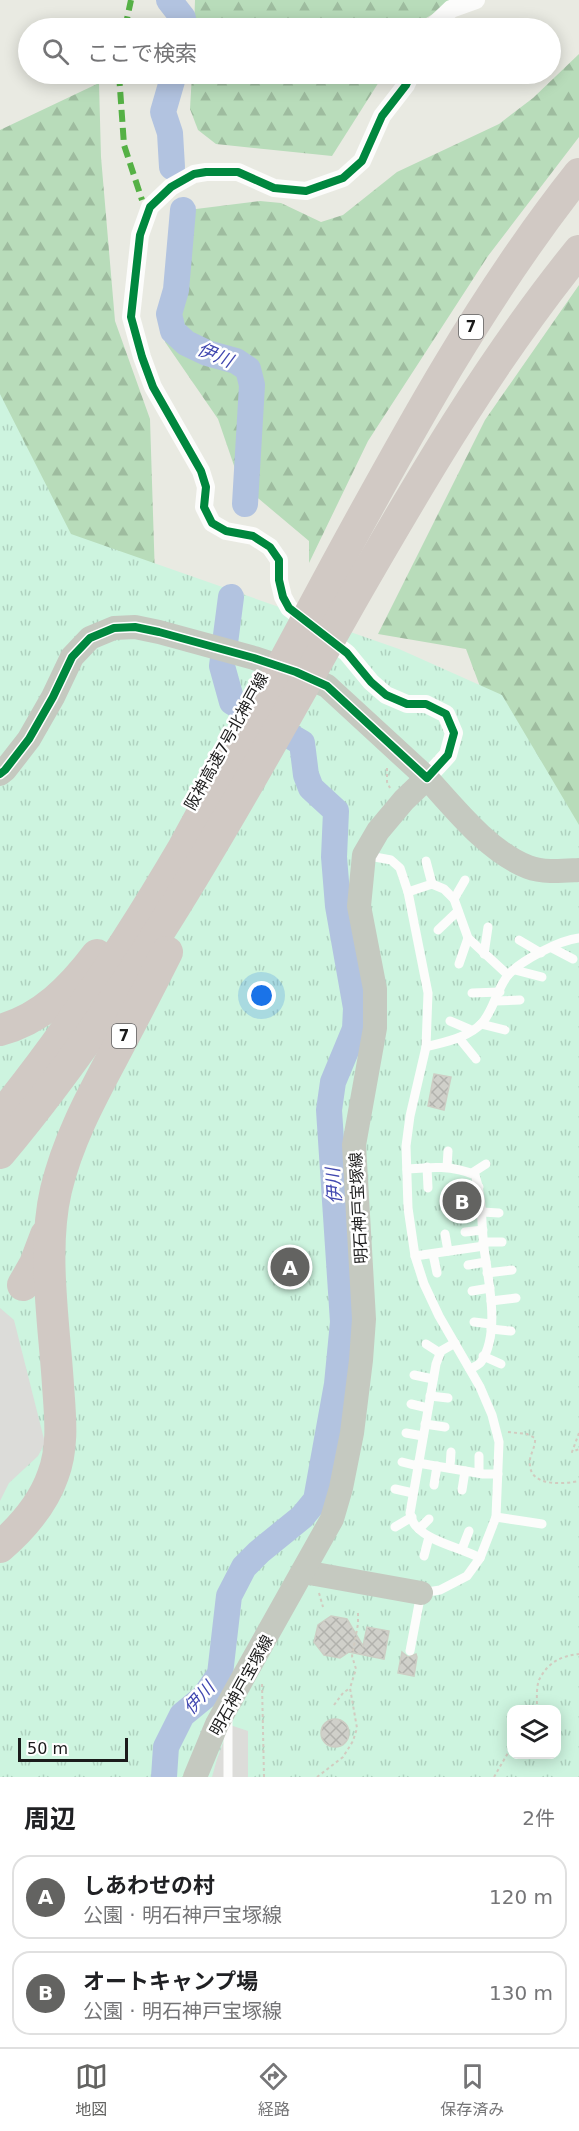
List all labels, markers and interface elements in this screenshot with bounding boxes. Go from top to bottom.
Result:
search box [18,18,561,84]
icon: search [39,35,72,68]
text: ここで検索 [87,41,197,66]
road number: 7 [459,315,483,339]
water label: 伊川 [195,338,238,372]
street label: 阪神高速7号北神戸線 [181,669,272,813]
your location [247,981,276,1010]
road number: 7 [112,1024,136,1048]
street label: 明石神戸宝塚線 [346,1152,371,1264]
water label: 伊川 [322,1165,345,1205]
pin: B [442,1178,482,1224]
pin: A [270,1244,310,1290]
street label: 明石神戸宝塚線 [206,1632,277,1739]
water label: 伊川 [179,1676,220,1718]
map controls [507,1705,561,1759]
button: layers [507,1705,561,1759]
scale bar [18,1735,128,1762]
text: 50 m [27,1739,68,1758]
text: 周辺 [24,1804,76,1834]
text: 2件 [522,1806,555,1830]
text: しあわせの村 [83,1873,215,1898]
text: A [38,1885,53,1909]
text: 120 m [489,1885,553,1909]
text: 公園 · 明石神戸宝塚線 [83,1903,282,1927]
text: オートキャンプ場 [83,1969,258,1994]
text: B [38,1981,53,2005]
text: 130 m [489,1981,553,2005]
text: 公園 · 明石神戸宝塚線 [83,1999,282,2023]
tab: 地図 [75,2060,108,2120]
tab: 経路 [257,2060,290,2120]
tab: 保存済み [440,2060,504,2120]

